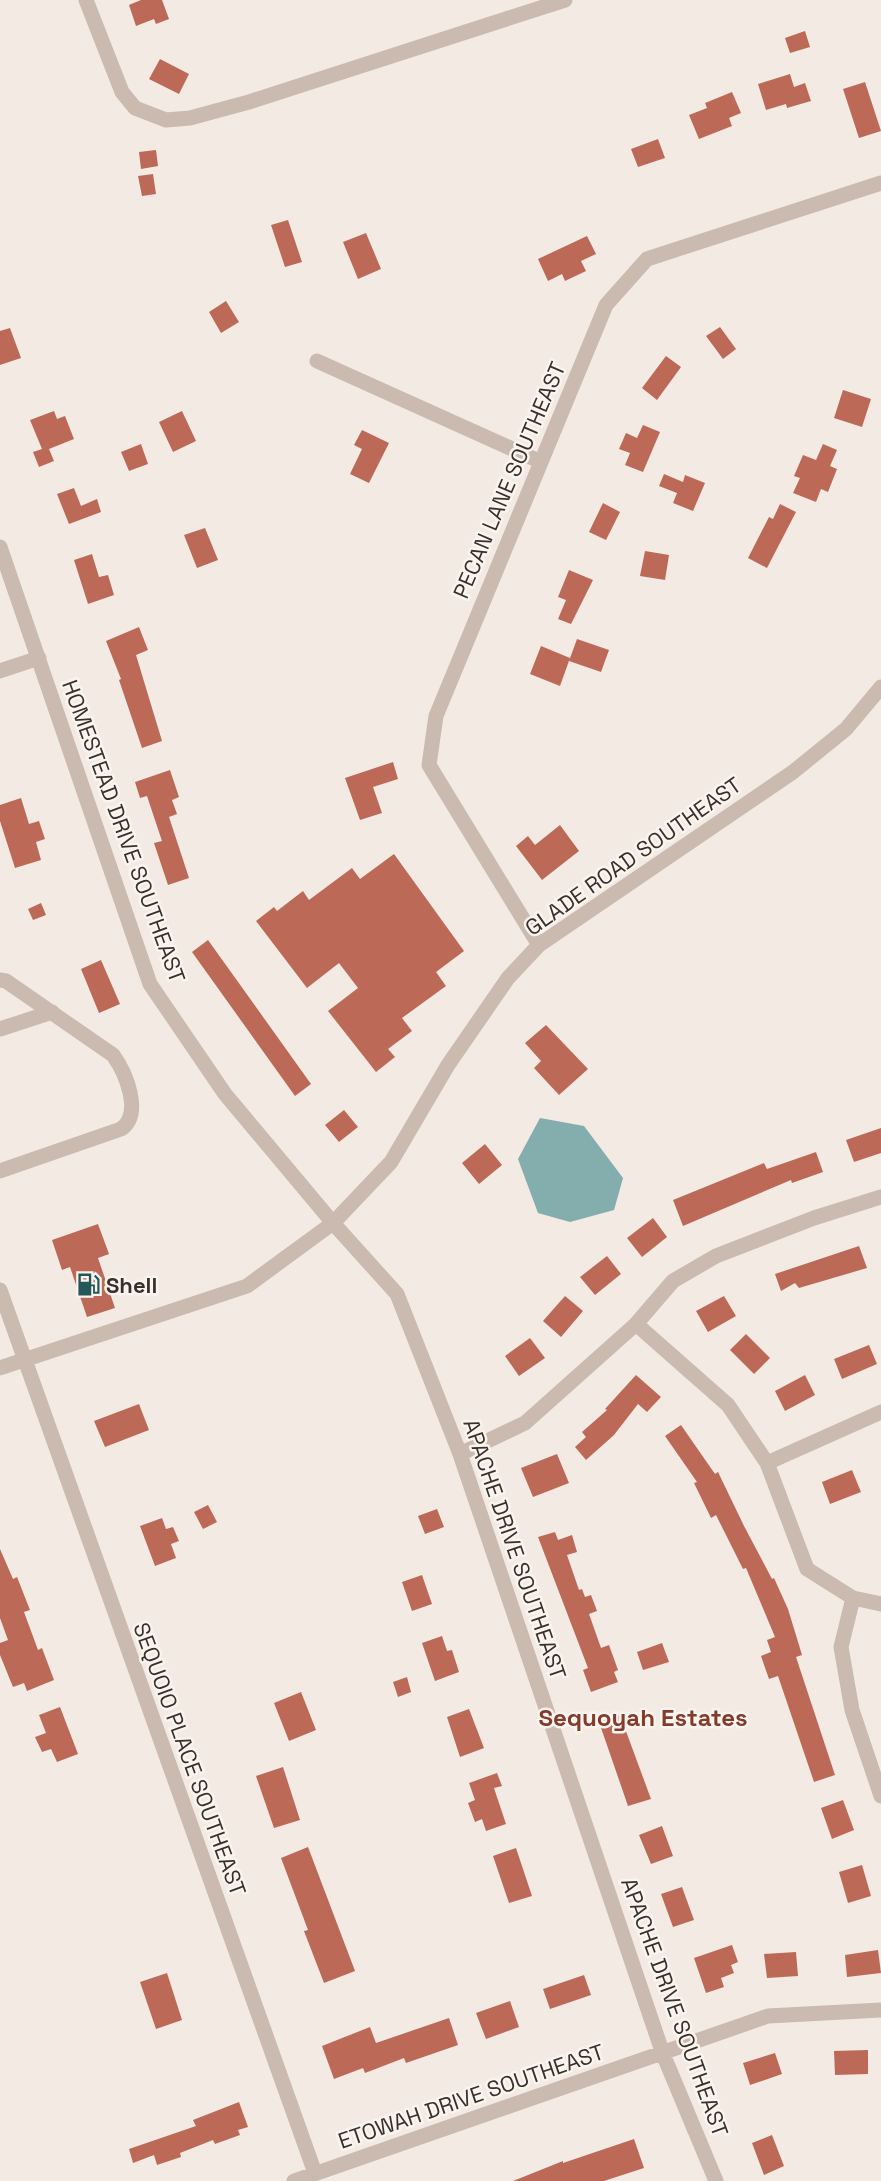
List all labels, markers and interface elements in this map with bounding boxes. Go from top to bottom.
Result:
street label: PECAN LANE SOUTHEAST [446,357,572,603]
street label: HOMESTEAD DRIVE SOUTHEAST [56,676,192,986]
street label: GLADE ROAD SOUTHEAST [519,771,747,941]
place label: Shell [106,1271,157,1299]
fuel station icon: Shell [75,1272,101,1298]
street label: APACHE DRIVE SOUTHEAST [457,1415,573,1683]
street label: SEQUOIO PLACE SOUTHEAST [127,1618,253,1900]
district label: Sequoyah Estates [538,1702,748,1733]
street label: APACHE DRIVE SOUTHEAST [615,1874,735,2140]
street label: ETOWAH DRIVE SOUTHEAST [334,2037,608,2155]

